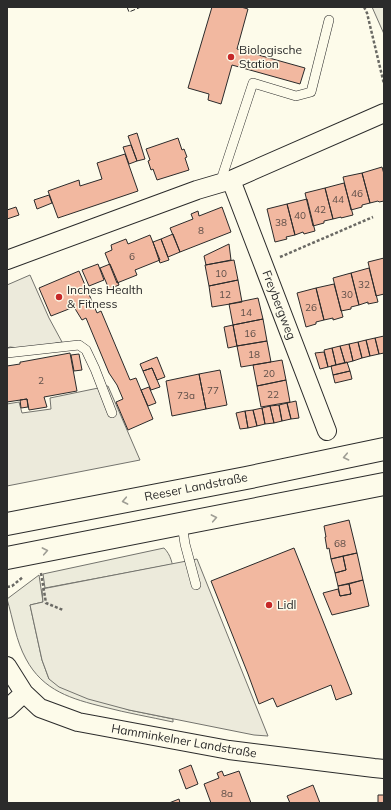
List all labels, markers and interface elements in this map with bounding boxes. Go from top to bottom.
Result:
place label: Biologische Station [239,42,302,71]
marker: Biologische Station [226,52,236,62]
house number: 46 [351,187,363,200]
house number: 44 [332,193,344,206]
house number: 42 [314,203,326,216]
house number: 40 [294,209,306,222]
house number: 38 [275,216,287,229]
house number: 8 [198,224,204,237]
house number: 6 [129,250,135,263]
house number: 10 [215,267,227,280]
street label: Freybergweg [259,268,300,342]
house number: 32 [358,278,370,291]
place label: Inches Health & Fitness [67,282,143,311]
house number: 12 [219,288,231,301]
house number: 30 [341,288,353,301]
marker: Inches Health & Fitness [54,292,64,302]
house number: 26 [305,301,317,314]
house number: 14 [240,306,252,319]
house number: 16 [244,327,256,340]
house number: 18 [248,348,260,361]
house number: 20 [263,367,275,380]
house number: 2 [38,374,44,387]
house number: 77 [207,384,219,397]
house number: 22 [267,388,279,401]
house number: 73a [177,389,195,402]
one-way arrow [343,452,349,461]
street label: Reeser Landstraße [143,469,249,504]
one-way arrow [122,496,128,505]
one-way arrow [211,514,217,522]
house number: 68 [334,537,346,550]
one-way arrow [42,547,48,555]
place label: Lidl [277,597,296,612]
marker: Lidl [264,600,274,610]
street label: Hamminkelner Landstraße [110,720,258,761]
house number: 8a [221,787,233,800]

